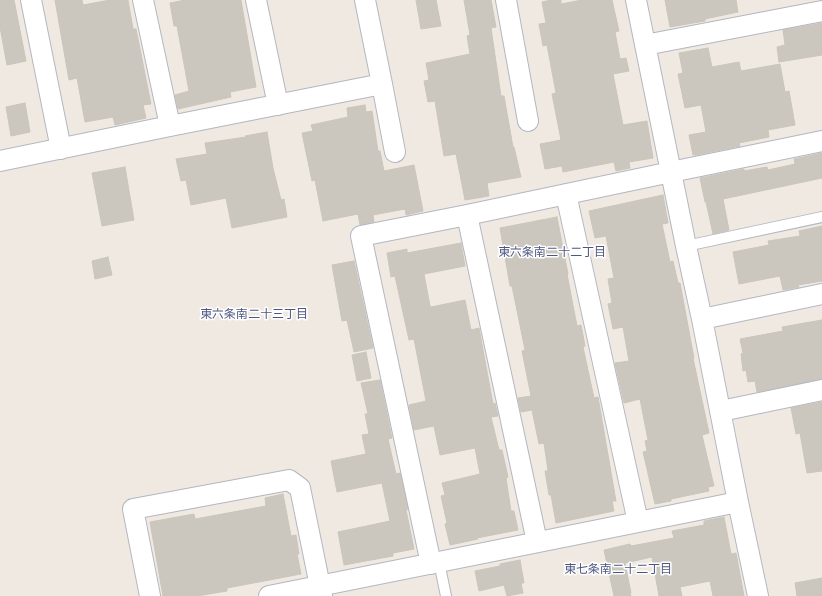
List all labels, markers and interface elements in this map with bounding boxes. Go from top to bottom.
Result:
district label: 東六条南二十二丁目 [498,246,606,260]
district label: 東六条南二十三丁目 [200,308,308,322]
district label: 東七条南二十二丁目 [564,563,672,577]

